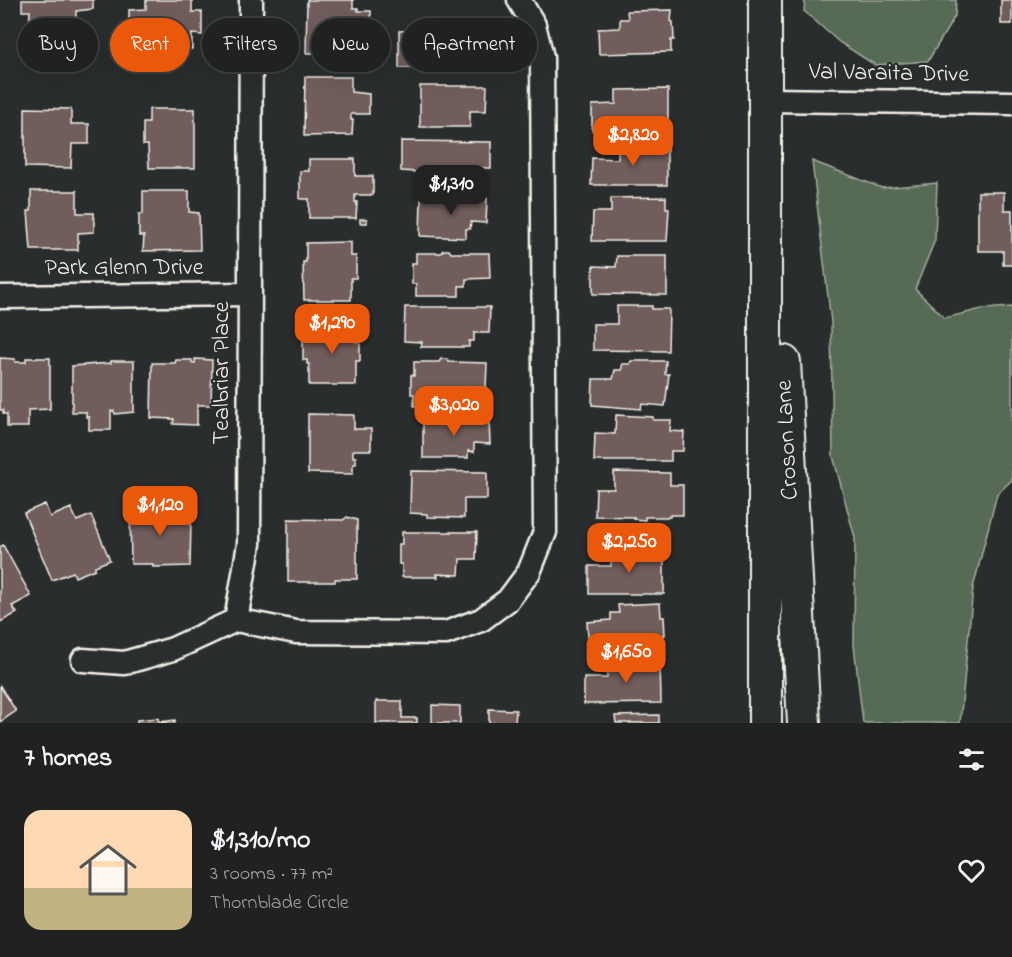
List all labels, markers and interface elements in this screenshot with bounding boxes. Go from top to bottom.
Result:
chip: Buy [18,18,98,72]
chip: Rent [110,18,190,72]
chip: Filters [202,18,299,72]
chip: New [311,18,390,72]
chip: Apartment [402,18,537,72]
street label: Val Varaita Drive [808,55,970,93]
pin: $2,820 [584,116,682,167]
text: $2,820 [607,121,659,150]
pin: $1,310 [402,165,500,216]
text: $1,310 [428,170,474,199]
street label: Park Glenn Drive [45,251,204,286]
street label: Tealbriar Place [205,301,240,445]
pin: $1,290 [283,304,381,355]
text: $1,290 [309,309,355,338]
street label: Croson Lane [767,379,809,501]
pin: $3,020 [405,386,503,437]
text: $3,020 [428,391,480,420]
pin: $1,120 [111,486,209,537]
text: $1,120 [137,491,183,520]
pin: $2,250 [580,523,678,574]
text: $2,250 [601,528,657,557]
pin: $1,650 [577,633,675,684]
text: $1,650 [601,638,651,667]
text: 7 homes [24,740,112,778]
icon: filters [955,743,988,776]
text: $1,310/mo [210,822,310,860]
icon: home [72,834,144,906]
icon: heart [955,854,988,887]
text: 3 rooms · 77 m² [210,860,333,889]
text: Thornblade Circle [210,889,349,918]

